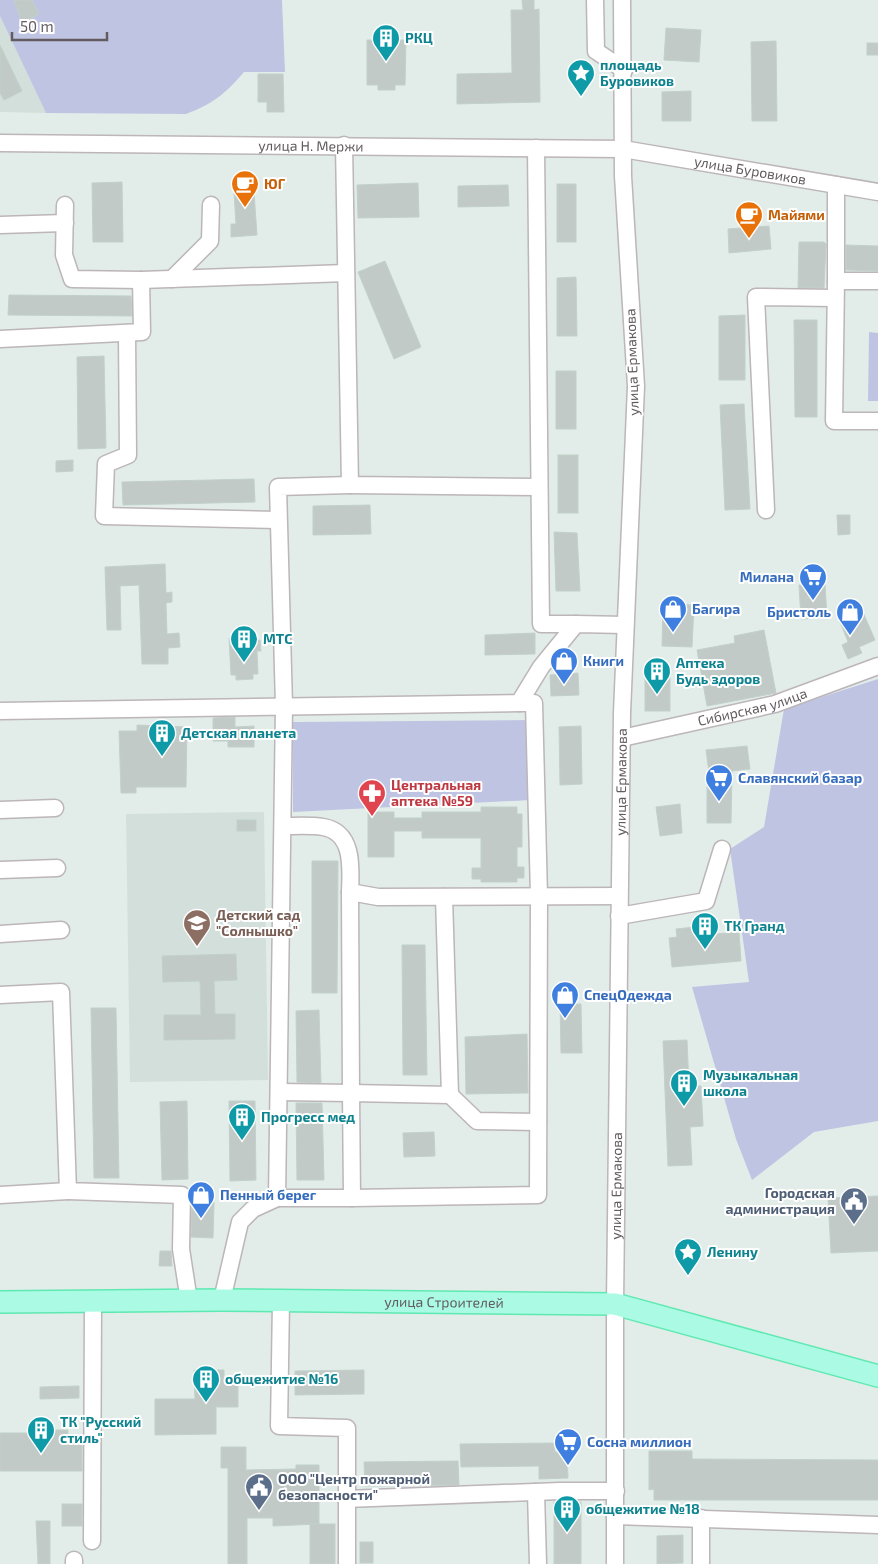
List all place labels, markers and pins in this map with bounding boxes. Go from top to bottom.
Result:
building icon: РКЦ [371,23,401,62]
place label: РКЦ [405,29,433,46]
place label: площадь Буровиков [600,56,674,89]
place icon: площадь Буровиков [566,58,596,97]
cafe icon: ЮГ [230,169,260,208]
place label: ЮГ [264,175,286,192]
cafe icon: Майями [734,200,764,239]
place label: Майями [768,206,825,223]
supermarket icon: Милана [798,562,828,601]
place label: Милана [740,568,794,585]
shop icon: Багира [658,594,688,633]
shop icon: Бристоль [835,597,865,636]
place label: Багира [692,600,740,617]
place label: Бристоль [767,603,831,620]
building icon: МТС [229,624,259,663]
place label: МТС [263,630,292,647]
shop icon: Книги [549,646,579,685]
place label: Книги [583,652,624,669]
place label: Аптека Будь здоров [676,654,760,687]
building icon: Аптека Будь здоров [642,656,672,695]
building icon: Детская планета [147,718,177,757]
place label: Детская планета [181,724,296,741]
supermarket icon: Славянский базар [704,763,734,802]
place label: Славянский базар [738,769,862,786]
place label: Центральная аптека №59 [391,776,481,809]
pharmacy icon: Центральная аптека №59 [357,778,387,817]
place label: Детский сад "Солнышко" [216,906,301,939]
school or university icon: Детский сад "Солнышко" [182,908,212,947]
building icon: ТК Гранд [690,911,720,950]
place label: ТК Гранд [724,917,785,934]
shop icon: СпецОдежда [550,980,580,1019]
place label: СпецОдежда [584,986,672,1003]
place label: Музыкальная школа [703,1066,798,1099]
building icon: Музыкальная школа [669,1068,699,1107]
building icon: Прогресс мед [227,1102,257,1141]
place label: Прогресс мед [261,1108,355,1125]
shop icon: Пенный берег [186,1180,216,1219]
place label: Городская администрация [726,1184,835,1217]
place label: Пенный берег [220,1186,317,1203]
public building icon: Городская администрация [839,1186,869,1225]
place icon: Ленину [673,1237,703,1276]
place label: Ленину [707,1243,758,1260]
building icon: общежитие №16 [191,1364,221,1403]
place label: общежитие №16 [225,1370,338,1387]
place label: ТК "Русский стиль" [60,1413,141,1446]
building icon: ТК "Русский стиль" [26,1415,56,1454]
supermarket icon: Сосна миллион [553,1427,583,1466]
place label: Сосна миллион [587,1433,692,1450]
place label: ООО "Центр пожарной безопасности" [278,1470,430,1503]
public building icon: ООО "Центр пожарной безопасности" [244,1472,274,1511]
building icon: общежитие №18 [552,1494,582,1533]
place label: общежитие №18 [586,1500,700,1517]

